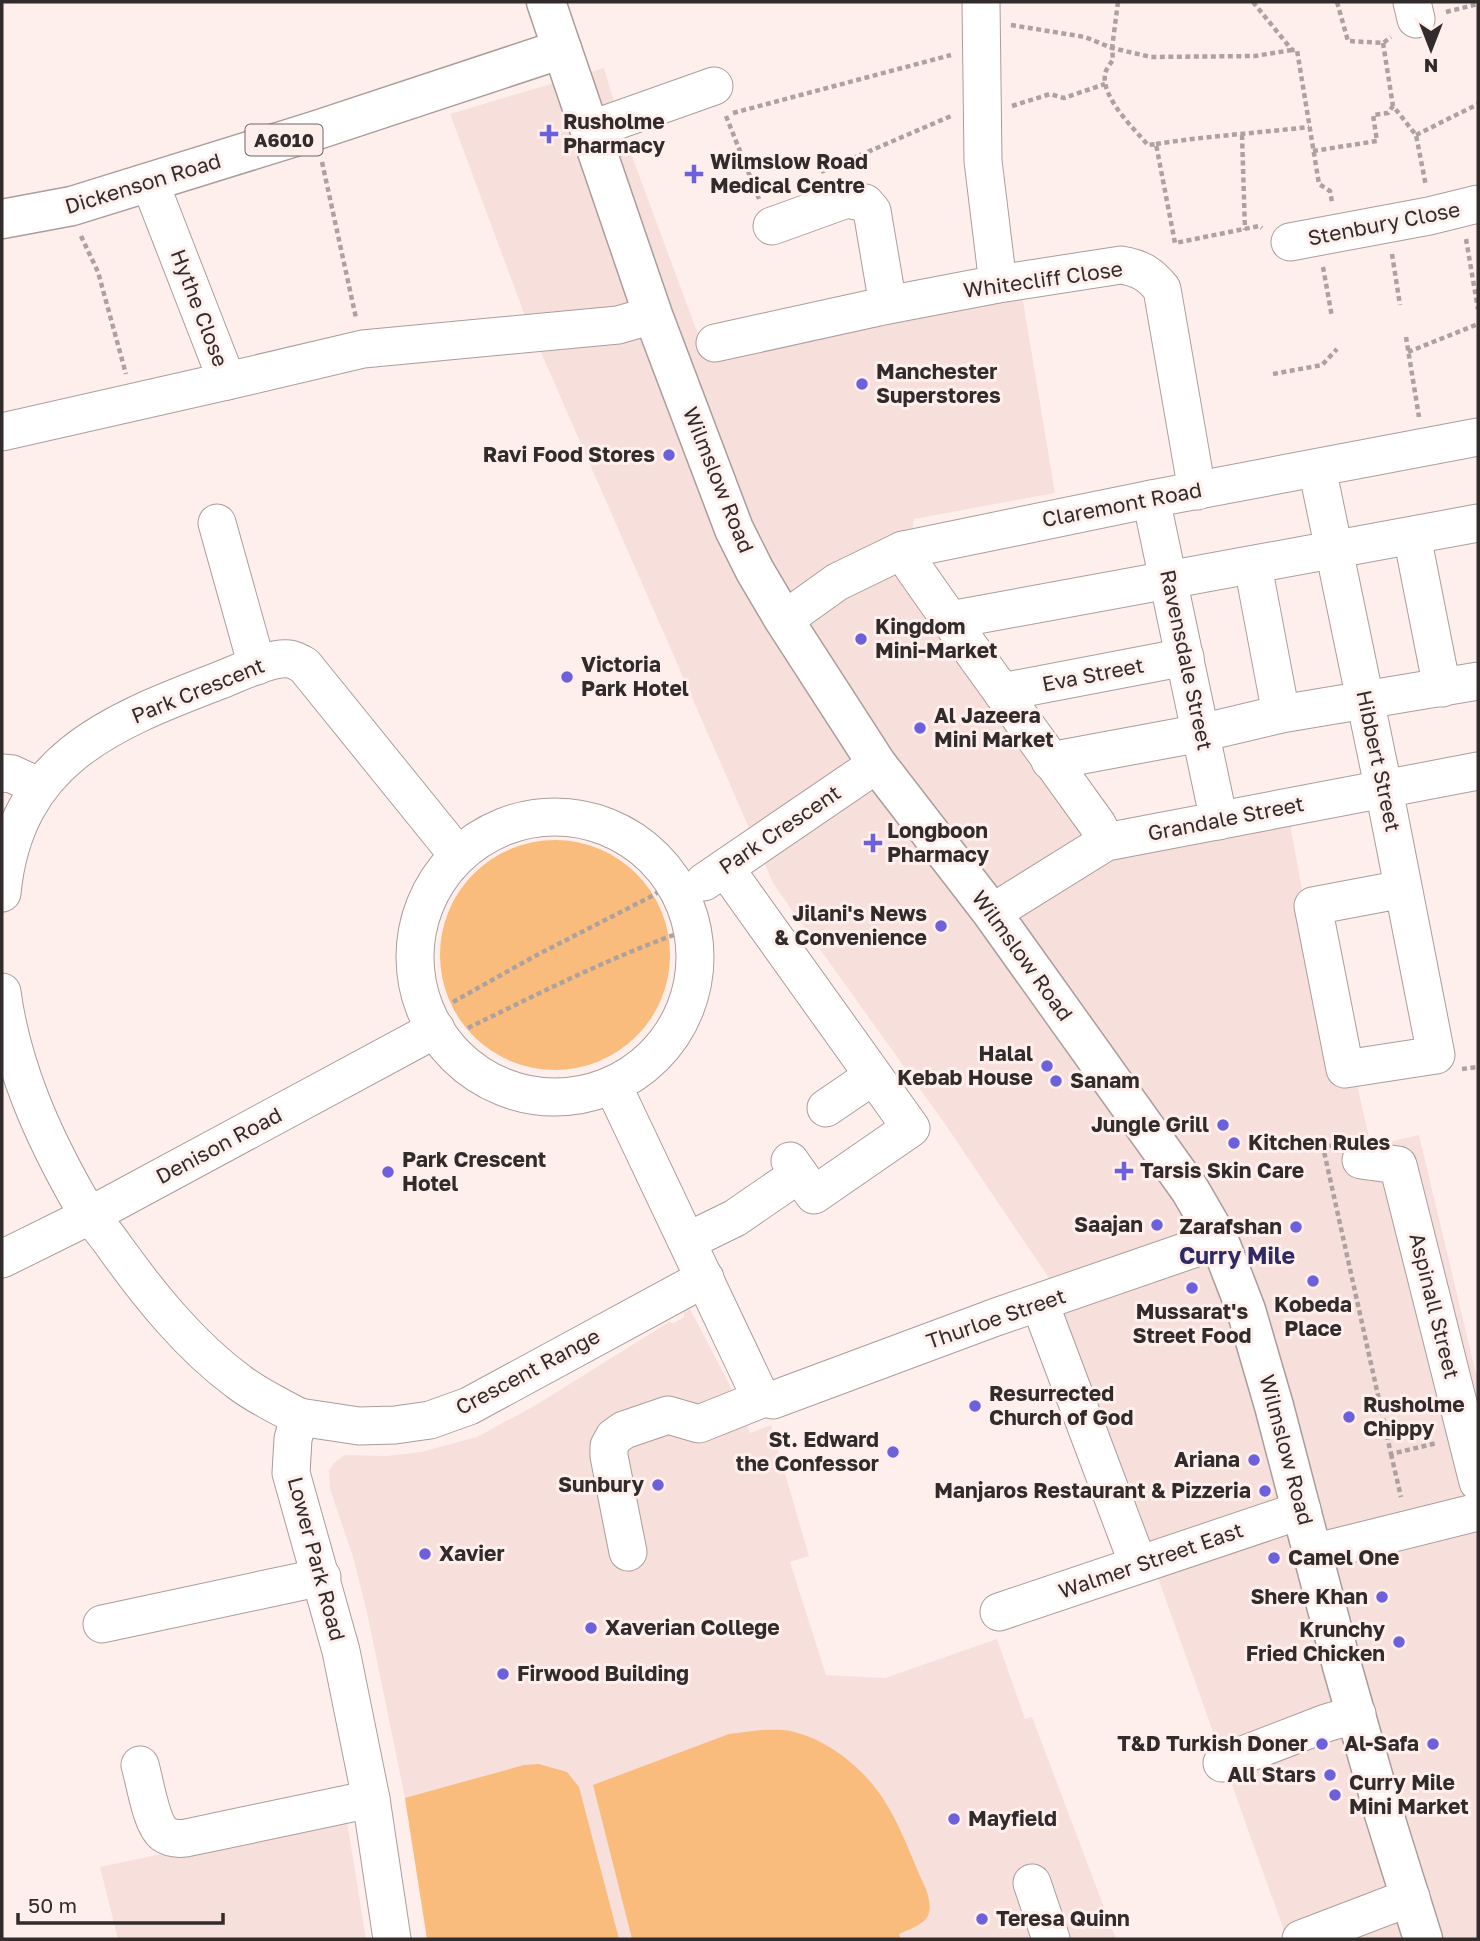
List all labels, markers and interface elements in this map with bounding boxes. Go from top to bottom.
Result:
north arrow [1396,14,1466,84]
text: N [1424,55,1438,78]
place label: Rusholme Pharmacy [563,108,665,158]
road number: A6010 [246,124,322,156]
marker: Rusholme Pharmacy [541,126,557,142]
street label: Dickenson Road [62,147,224,219]
place label: Wilmslow Road Medical Centre [710,148,868,198]
marker: Wilmslow Road Medical Centre [684,164,704,184]
street label: Stenbury Close [1305,196,1462,251]
street label: Hythe Close [166,245,234,370]
street label: Whitecliff Close [962,255,1124,303]
place label: Manchester Superstores [876,358,1001,408]
marker: Manchester Superstores [854,376,870,392]
street label: Wilmslow Road [678,403,760,556]
place label: Ravi Food Stores [483,441,655,467]
marker: Ravi Food Stores [661,447,677,463]
street label: Claremont Road [1040,476,1204,532]
street label: Ravensdale Street [1155,567,1219,752]
place label: Kingdom Mini-Market [875,613,997,663]
marker: Kingdom Mini-Market [853,631,869,647]
place label: Victoria Park Hotel [581,651,689,701]
street label: Eva Street [1040,651,1146,697]
street label: Park Crescent [127,652,268,729]
marker: Victoria Park Hotel [559,669,575,685]
street label: Hibbert Street [1351,688,1407,834]
place label: Al Jazeera Mini Market [934,702,1054,752]
marker: Al Jazeera Mini Market [912,720,928,736]
street label: Park Crescent [714,779,845,879]
street label: Grandale Street [1146,790,1306,846]
place label: Longboon Pharmacy [887,817,989,867]
marker: Longboon Pharmacy [865,835,881,851]
street label: Wilmslow Road [967,885,1079,1026]
place label: Jilani's News & Convenience [774,900,927,950]
marker: Jilani's News & Convenience [933,918,949,934]
place label: Halal Kebab House [897,1040,1033,1090]
marker: Halal Kebab House [1039,1058,1055,1074]
place label: Sanam [1070,1067,1140,1093]
marker: Sanam [1048,1073,1064,1089]
street label: Denison Road [151,1101,286,1189]
place label: Jungle Grill [1091,1111,1209,1137]
marker: Jungle Grill [1215,1117,1231,1133]
place label: Kitchen Rules [1248,1129,1391,1155]
marker: Kitchen Rules [1226,1135,1242,1151]
place label: Park Crescent Hotel [402,1146,546,1196]
place label: Tarsis Skin Care [1140,1157,1304,1183]
marker: Tarsis Skin Care [1114,1161,1134,1181]
marker: Park Crescent Hotel [380,1164,396,1180]
place label: Saajan [1074,1211,1143,1237]
place label: Zarafshan [1180,1213,1282,1239]
marker: Saajan [1149,1217,1165,1233]
marker: Zarafshan [1288,1219,1304,1235]
street label: Aspinall Street [1404,1230,1466,1381]
district label: Curry Mile [1179,1241,1295,1269]
marker: Kobeda Place [1305,1273,1321,1289]
marker: Mussarat's Street Food [1184,1280,1200,1296]
street label: Thurloe Street [923,1282,1069,1354]
place label: Kobeda Place [1274,1291,1352,1341]
place label: Mussarat's Street Food [1133,1298,1251,1348]
street label: Crescent Range [451,1322,604,1420]
street label: Wilmslow Road [1254,1372,1320,1528]
place label: Resurrected Church of God [989,1380,1133,1430]
place label: Rusholme Chippy [1363,1391,1465,1441]
marker: Resurrected Church of God [967,1398,983,1414]
marker: Rusholme Chippy [1341,1409,1357,1425]
place label: St. Edward the Confessor [736,1426,879,1476]
marker: St. Edward the Confessor [885,1444,901,1460]
place label: Ariana [1174,1446,1240,1472]
marker: Ariana [1246,1452,1262,1468]
place label: Sunbury [558,1471,644,1497]
street label: Lower Park Road [283,1474,351,1644]
marker: Sunbury [650,1477,666,1493]
place label: Manjaros Restaurant & Pizzeria [934,1477,1251,1503]
marker: Manjaros Restaurant & Pizzeria [1257,1483,1273,1499]
street label: Walmer Street East [1055,1516,1246,1604]
place label: Xavier [439,1540,505,1566]
place label: Camel One [1288,1544,1399,1570]
marker: Xavier [417,1546,433,1562]
marker: Camel One [1266,1550,1282,1566]
place label: Shere Khan [1251,1583,1368,1609]
marker: Shere Khan [1374,1589,1390,1605]
place label: Xaverian College [605,1614,780,1640]
place label: Krunchy Fried Chicken [1246,1616,1385,1666]
marker: Xaverian College [583,1620,599,1636]
marker: Krunchy Fried Chicken [1391,1634,1407,1650]
place label: Firwood Building [517,1660,689,1686]
marker: Firwood Building [495,1666,511,1682]
place label: T&D Turkish Doner [1117,1730,1308,1756]
place label: Al-Safa [1344,1730,1419,1756]
marker: T&D Turkish Doner [1314,1736,1330,1752]
marker: Al-Safa [1425,1736,1441,1752]
place label: All Stars [1228,1761,1316,1787]
marker: All Stars [1322,1767,1338,1783]
place label: Curry Mile Mini Market [1349,1769,1469,1819]
marker: Curry Mile Mini Market [1327,1787,1343,1803]
place label: Mayfield [968,1805,1057,1831]
marker: Mayfield [946,1811,962,1827]
scale bar [18,1882,222,1926]
text: 50 m [28,1892,77,1918]
place label: Teresa Quinn [996,1905,1130,1931]
marker: Teresa Quinn [974,1911,990,1927]

